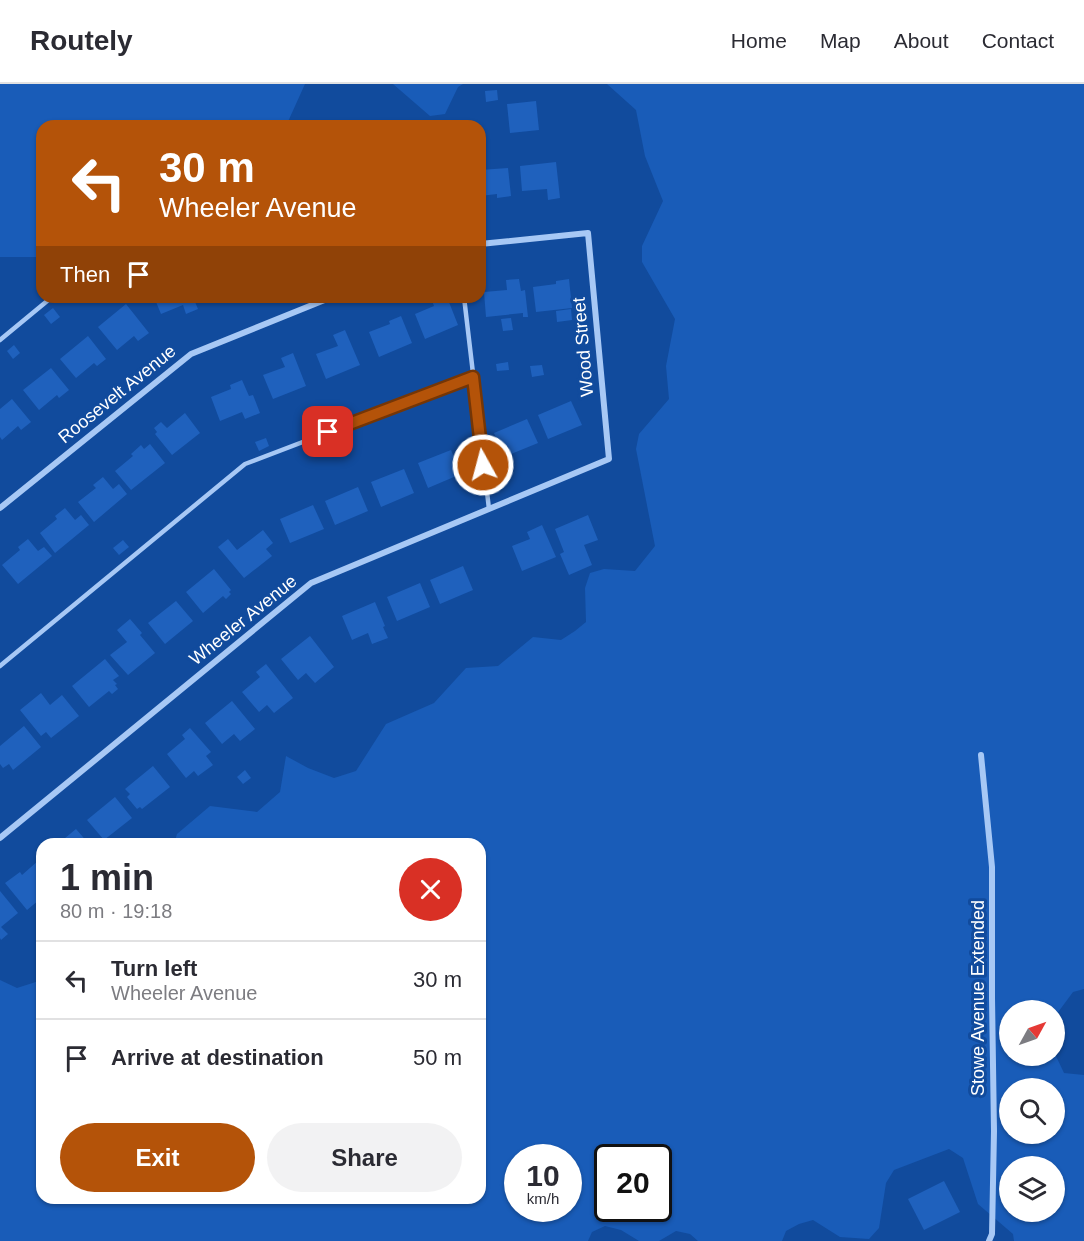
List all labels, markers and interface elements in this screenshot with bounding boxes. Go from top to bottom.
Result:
text: Routely [30,25,133,56]
text: Home [731,29,787,52]
text: Map [820,29,861,52]
text: About [894,29,949,52]
text: Contact [982,29,1054,52]
icon: left [60,144,138,222]
text: 30 m [159,144,255,191]
text: Wheeler Avenue [159,193,357,223]
icon: arrive [122,258,155,291]
text: Then [60,262,110,287]
street label: Wood Street [569,296,597,398]
street label: Roosevelt Avenue [54,341,180,447]
pin [302,406,353,457]
icon: arrive [311,415,344,448]
position arrow [451,433,515,497]
street label: Wheeler Avenue [186,571,300,669]
text: 1 min [60,857,154,898]
button: close [399,858,462,921]
text: 80 m · 19:18 [60,900,172,922]
street label: Stowe Avenue Extended [968,900,988,1096]
text: Turn left [111,956,197,981]
icon: left [60,964,93,997]
text: 30 m [413,967,462,992]
text: Wheeler Avenue [111,982,257,1004]
north arrow [999,1000,1065,1066]
map controls [999,1000,1065,1222]
icon: arrive [60,1042,93,1075]
text: Arrive at destination [111,1045,324,1070]
text: 50 m [413,1045,462,1070]
button: search [999,1078,1065,1144]
button: Exit [60,1123,255,1192]
button: Share [267,1123,462,1192]
speed limit sign: 20 [594,1144,672,1222]
button: layers [999,1156,1065,1222]
text: 10 [526,1159,560,1192]
text: km/h [527,1190,559,1207]

